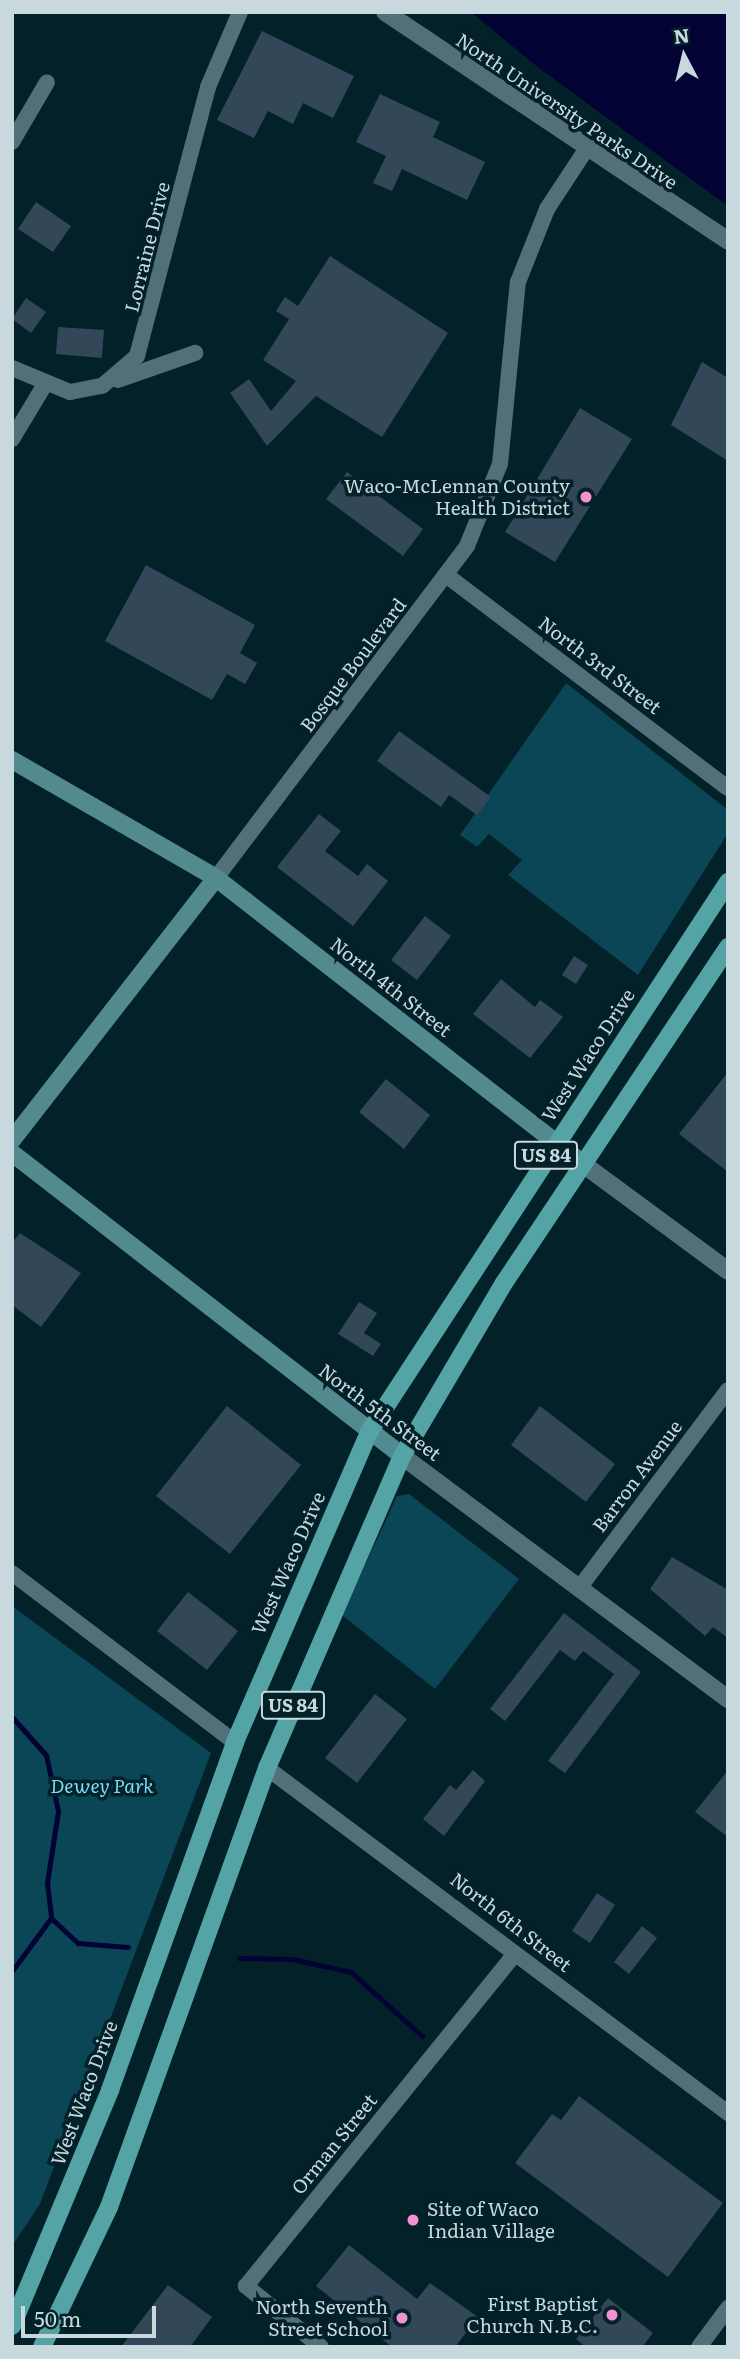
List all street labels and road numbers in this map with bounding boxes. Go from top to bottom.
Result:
street label: North University Parks Drive [452,28,682,194]
street label: Lorraine Drive [120,179,174,315]
street label: Bosque Boulevard [295,594,411,736]
street label: North 3rd Street [534,611,666,719]
street label: North 4th Street [326,933,456,1041]
street label: West Waco Drive [537,985,639,1125]
road number: US 84 [513,1140,579,1170]
street label: North 5th Street [314,1359,446,1465]
street label: Barron Avenue [587,1415,687,1537]
street label: West Waco Drive [246,1488,330,1638]
road number: US 84 [260,1690,326,1720]
street label: North 6th Street [446,1868,576,1976]
street label: West Waco Drive [46,2017,122,2169]
street label: Orman Street [287,2089,381,2199]

